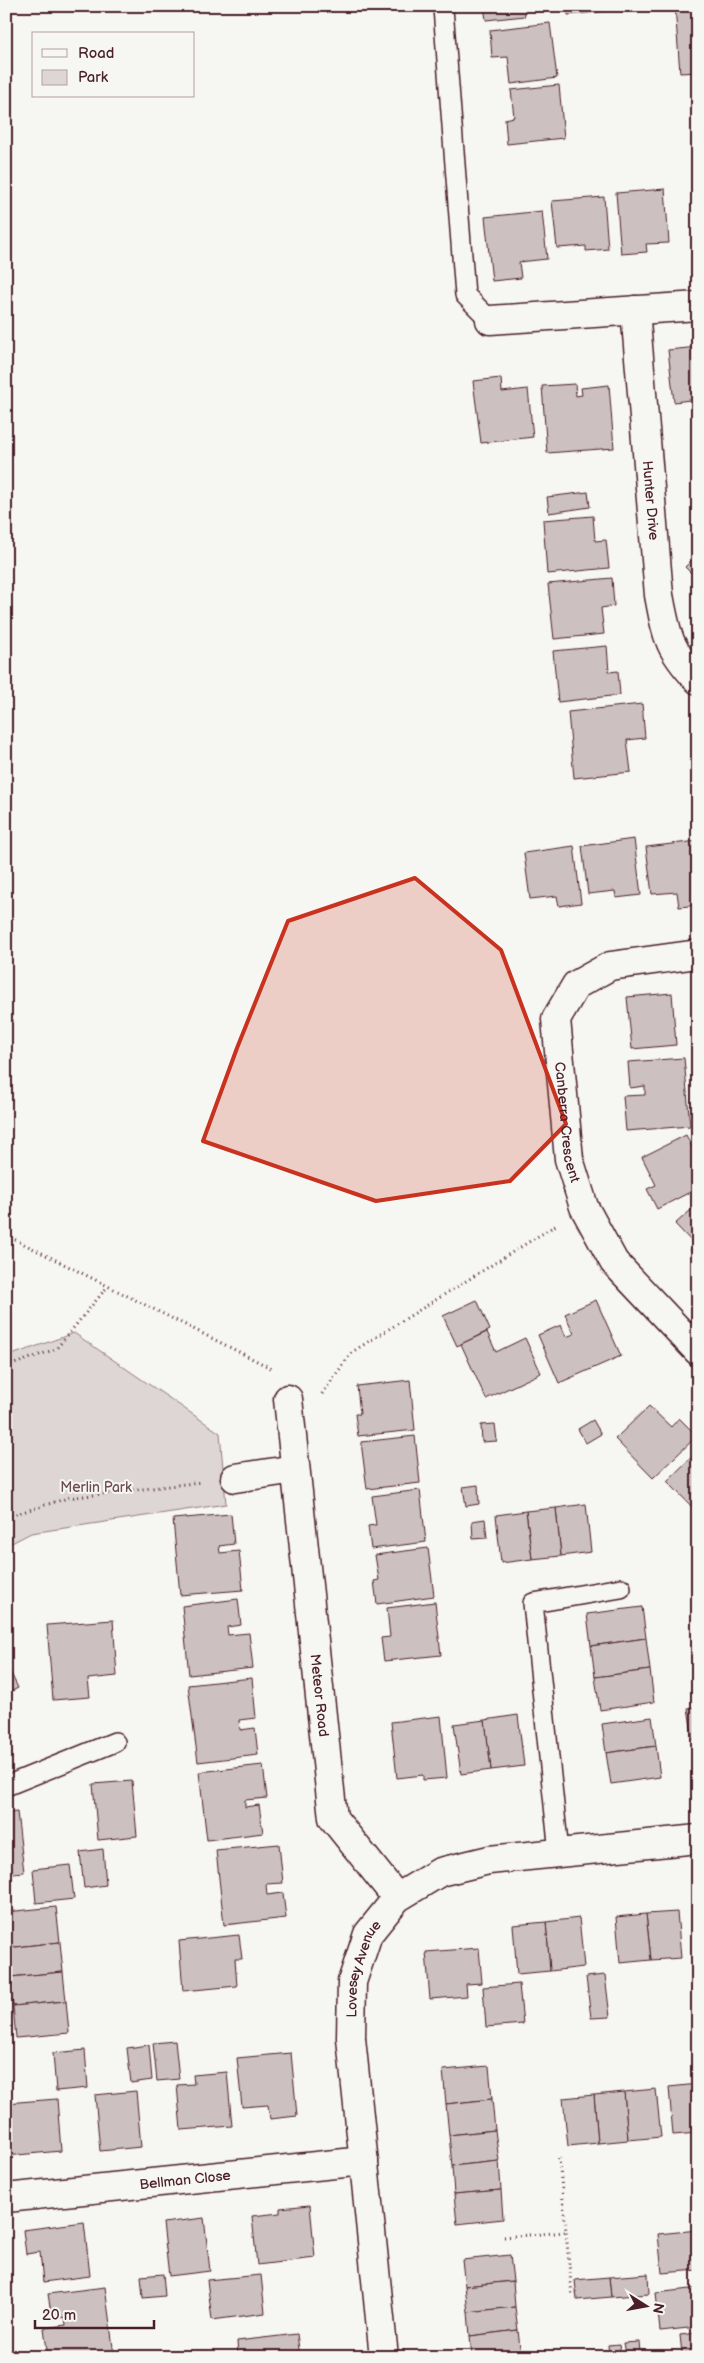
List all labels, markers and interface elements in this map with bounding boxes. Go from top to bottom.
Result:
legend [32,32,195,98]
text: Road [78,44,114,63]
text: Park [78,68,109,87]
street label: Hunter Drive [639,460,662,541]
street label: Canberra Crescent [551,1061,584,1185]
park label: Merlin Park [60,1479,132,1496]
street label: Meteor Road [306,1653,332,1738]
street label: Lovesey Avenue [343,1917,385,2018]
street label: Bellman Close [139,2167,232,2193]
north arrow [622,2280,672,2330]
scale bar [35,2298,154,2330]
text: N [649,2302,668,2315]
text: 20 m [42,2306,76,2325]

